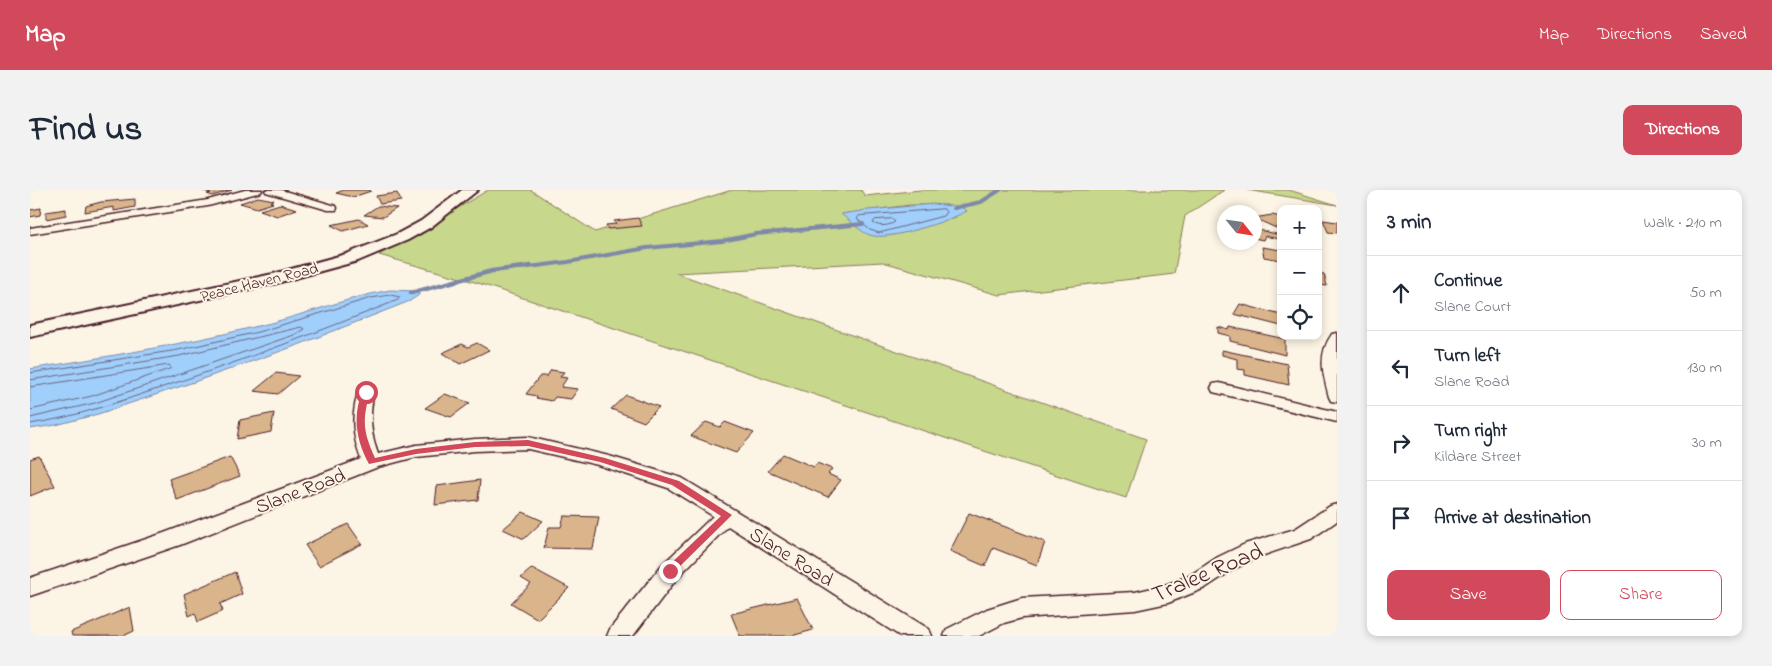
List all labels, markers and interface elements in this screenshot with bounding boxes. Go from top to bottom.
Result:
text: Map [25,18,66,53]
text: Map [1539,22,1569,48]
text: Directions [1597,22,1672,48]
text: Saved [1700,22,1747,48]
text: Find us [30,105,142,156]
button: Directions [1623,105,1742,155]
north arrow [1217,205,1262,250]
map controls [1277,205,1322,340]
button: + [1277,205,1322,250]
text: 3 min [1387,208,1431,238]
text: Walk · 210 m [1643,211,1722,235]
button: − [1277,250,1322,295]
street label: Peace Haven Road [198,257,321,309]
text: Continue [1434,268,1502,295]
icon: ahead [1387,279,1415,307]
text: 50 m [1690,281,1722,305]
button: locate [1277,295,1322,340]
text: Slane Court [1434,295,1511,319]
text: Turn left [1434,343,1501,370]
icon: left [1387,354,1415,382]
text: 130 m [1687,356,1722,380]
text: Slane Road [1434,370,1509,394]
route start [355,381,378,404]
text: Turn right [1434,418,1507,445]
icon: right [1387,429,1415,457]
text: 30 m [1692,431,1722,455]
text: Kildare Street [1434,445,1521,469]
street label: Slane Road [252,462,350,523]
icon: arrive [1387,504,1415,532]
text: Arrive at destination [1434,505,1591,532]
street label: Slane Road [743,521,838,595]
street label: Tralee Road [1147,535,1270,613]
route end [659,560,682,583]
button: Save [1387,570,1550,620]
button: Share [1560,570,1722,620]

